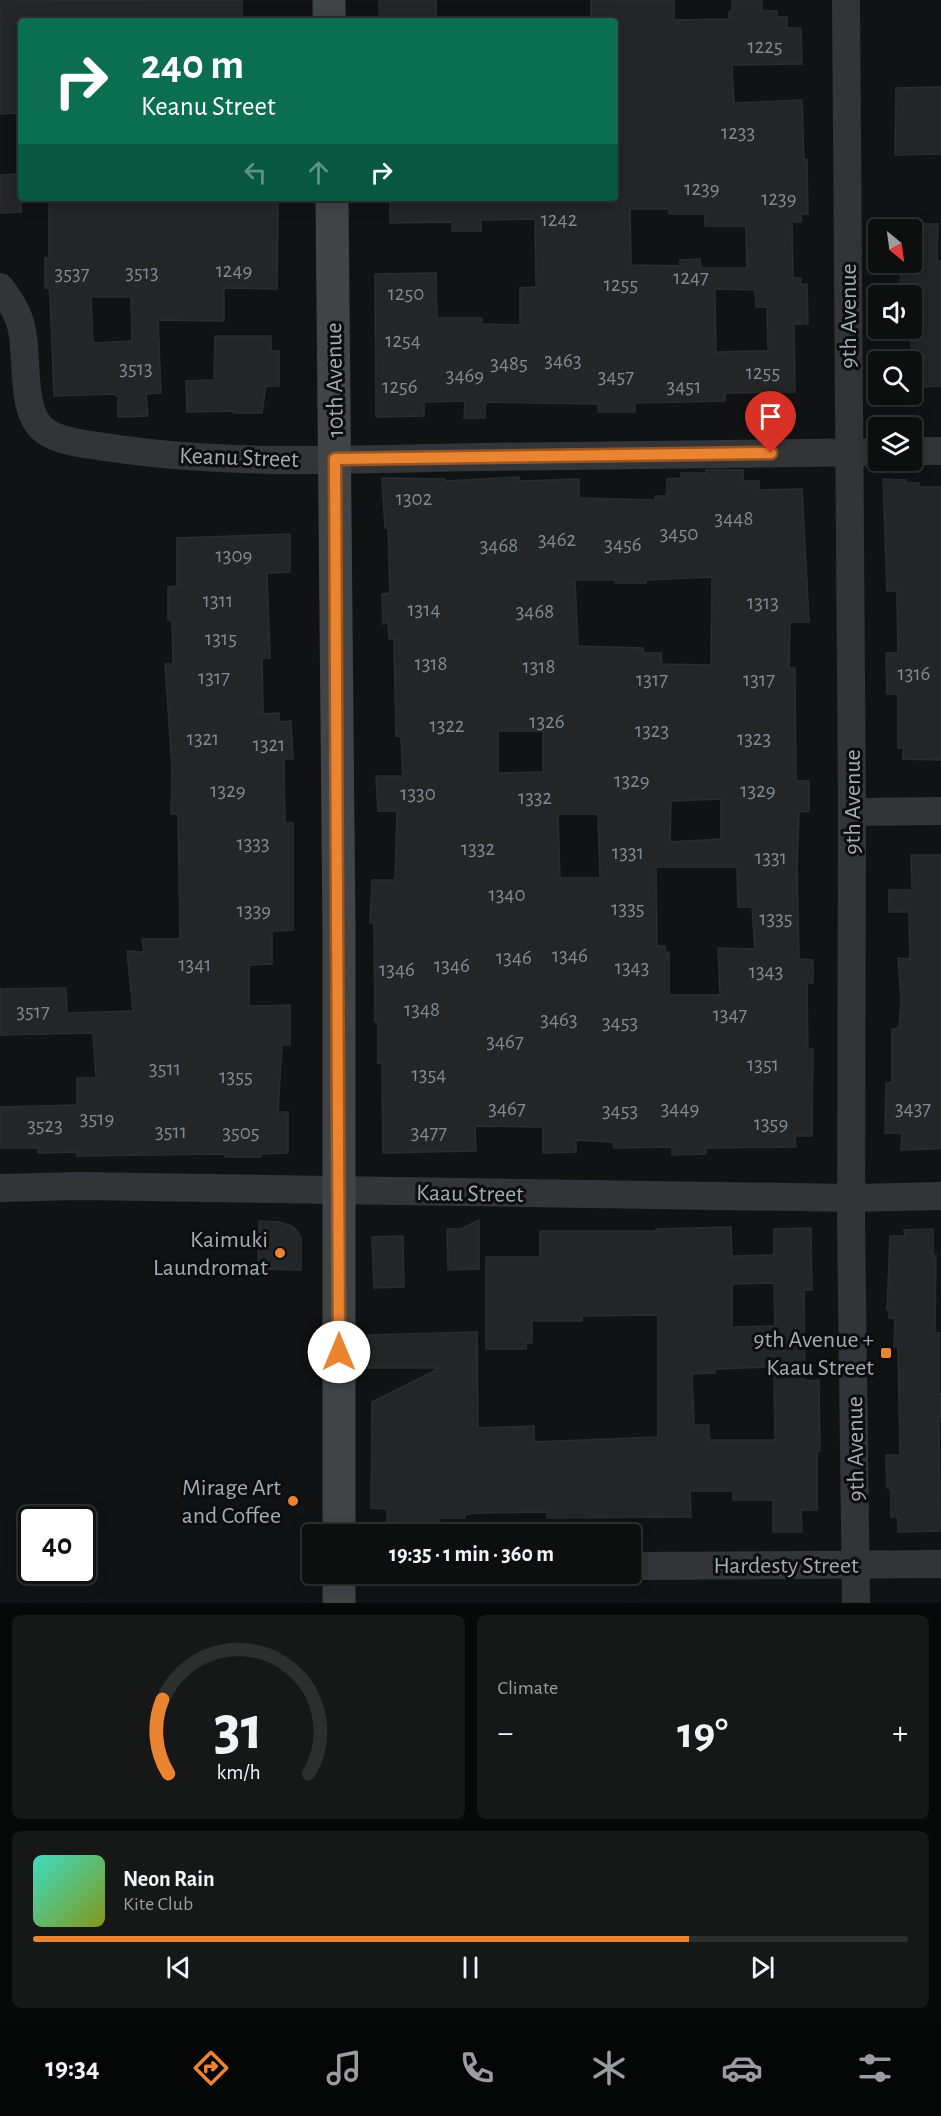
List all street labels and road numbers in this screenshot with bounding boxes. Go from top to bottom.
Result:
street label: 9th Avenue [837,263,861,369]
street label: 10th Avenue [322,322,348,438]
street label: Keanu Street [179,444,299,472]
street label: 9th Avenue [841,749,865,855]
street label: Kaau Street [416,1181,524,1207]
street label: 9th Avenue [843,1396,869,1502]
street label: Hardesty Street [713,1554,859,1578]

